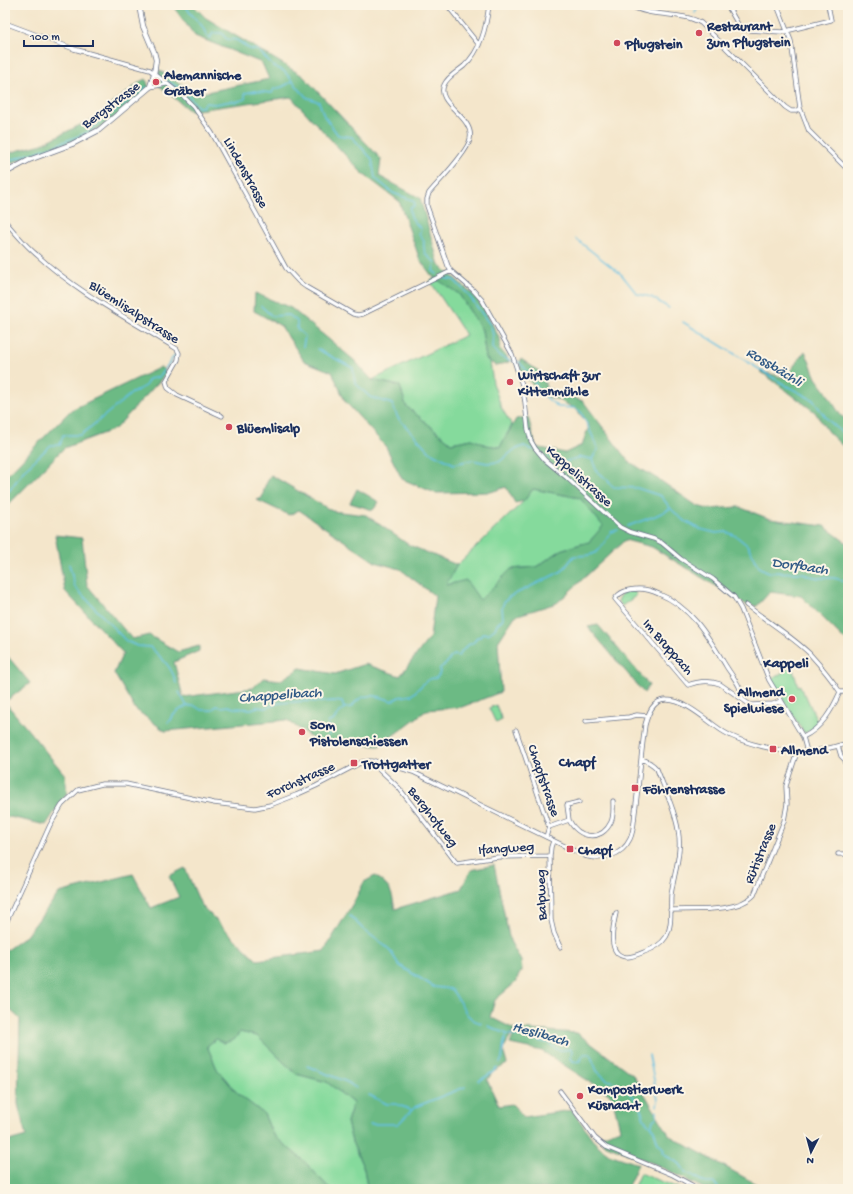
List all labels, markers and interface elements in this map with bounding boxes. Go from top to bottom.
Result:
place label: Restaurant zum Pflugstein [706,19,791,52]
scale bar [24,22,93,48]
marker: Restaurant zum Pflugstein [694,28,704,38]
text: 100 m [29,31,60,45]
place label: Pflugstein [624,37,683,54]
marker: Pflugstein [612,38,622,48]
place label: Alemannische Gräber [163,68,242,101]
marker: Alemannische Gräber [151,77,161,87]
street label: Bergstrasse [78,78,145,134]
street label: Lindenstrasse [218,135,272,212]
street label: Blüemlisalpstrasse [85,277,183,349]
water label: Rossbächli [742,344,807,392]
place label: Wirtschaft zur Kittenmühle [517,368,602,401]
marker: Wirtschaft zur Kittenmühle [505,377,515,387]
place label: Blüemlisalp [236,421,300,438]
marker: Blüemlisalp [224,422,234,432]
street label: Kappelistrasse [542,443,616,512]
water label: Dorfbach [770,554,830,580]
street label: Im Bruppach [638,616,697,680]
district label: Kappeli [762,655,809,673]
water label: Chappelibach [238,684,323,708]
place label: Allmend Spielwiese [724,685,786,718]
marker: Allmend Spielwiese [787,694,797,704]
place label: 50m Pistolenschiessen [309,718,408,751]
marker: 50m Pistolenschiessen [297,727,307,737]
street label: Chapfstrasse [522,742,563,820]
place label: Allmend [780,743,829,760]
marker: Allmend [768,744,778,754]
district label: Chapf [558,754,597,772]
place label: Trottgatter [361,757,432,774]
street label: Forchstrasse [263,758,338,804]
marker: Trottgatter [349,758,359,768]
place label: Föhrenstrasse [642,782,726,799]
street label: Berghofweg [402,783,461,851]
marker: Föhrenstrasse [630,783,640,793]
street label: Rütistrasse [741,820,781,887]
street label: Ifangweg [478,839,535,860]
place label: Chapf [577,843,614,860]
marker: Chapf [565,844,575,854]
street label: Balpweg [533,869,552,922]
water label: Heslibach [510,1018,572,1052]
place label: Kompostierwerk Küsnacht [587,1082,684,1115]
marker: Kompostierwerk Küsnacht [575,1091,585,1101]
north arrow [791,1132,831,1172]
text: N [806,1154,814,1166]

